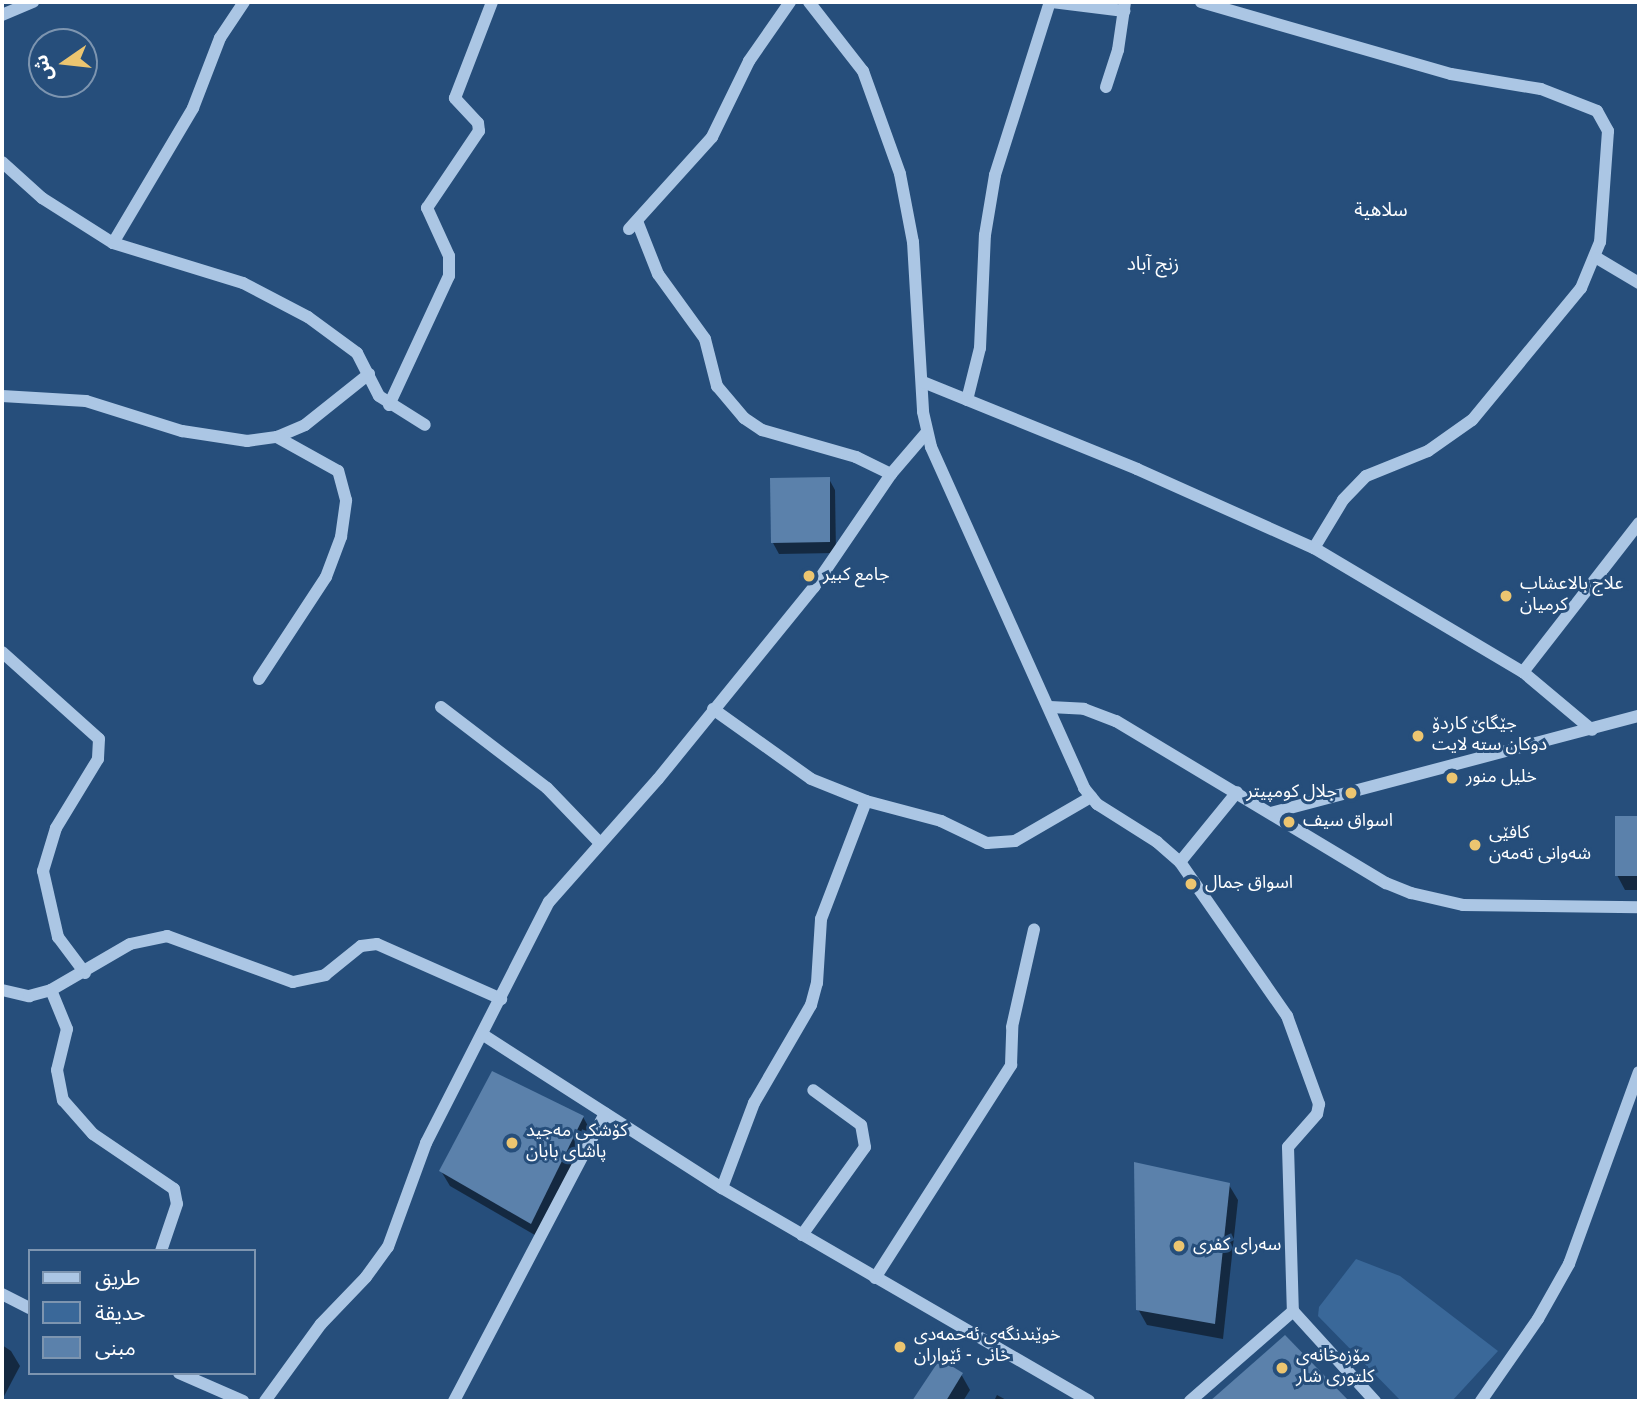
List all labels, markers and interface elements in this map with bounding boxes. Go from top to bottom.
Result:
north arrow [28,28,98,98]
text: ش [30,52,59,83]
district label: سلاهية [1354,201,1408,223]
district label: زنج آباد [1127,255,1179,277]
place label: جامع كبير [823,565,890,587]
marker: جامع كبير [801,568,817,584]
place label: علاج بالاعشاب كرميان [1520,575,1624,618]
marker: علاج بالاعشاب كرميان [1498,588,1514,604]
place label: جێگاێ کاردۆ دوکان ستە لایت [1432,715,1547,758]
marker: جێگاێ کاردۆ دوکان ستە لایت [1410,728,1426,744]
place label: خلیل منور [1466,767,1537,789]
marker: خلیل منور [1444,770,1460,786]
place label: جلال کومپیتر [1246,782,1337,804]
marker: جلال کومپیتر [1343,785,1359,801]
place label: اسواق سيف [1303,811,1393,833]
marker: اسواق سيف [1281,814,1297,830]
place label: کافێی شەوانی تەمەن [1489,824,1591,866]
marker: کافێی شەوانی تەمەن [1467,837,1483,853]
place label: اسواق جمال [1205,873,1293,895]
marker: اسواق جمال [1183,876,1199,892]
place label: کۆشکی مەجید پاشای بابان [526,1122,628,1164]
marker: کۆشکی مەجید پاشای بابان [504,1135,520,1151]
place label: سەرای کفری [1193,1235,1281,1257]
marker: سەرای کفری [1171,1238,1187,1254]
legend [28,1249,256,1375]
text: طريق [95,1266,140,1293]
text: حديقة [95,1301,145,1328]
place label: خوێندنگەی ئەحمەدی خانی - ئێواران [914,1326,1060,1368]
text: مبنى [95,1336,136,1363]
marker: خوێندنگەی ئەحمەدی خانی - ئێواران [892,1339,908,1355]
place label: مۆزەخانەی کلتوری شار [1296,1347,1374,1390]
marker: مۆزەخانەی کلتوری شار [1274,1360,1290,1376]

